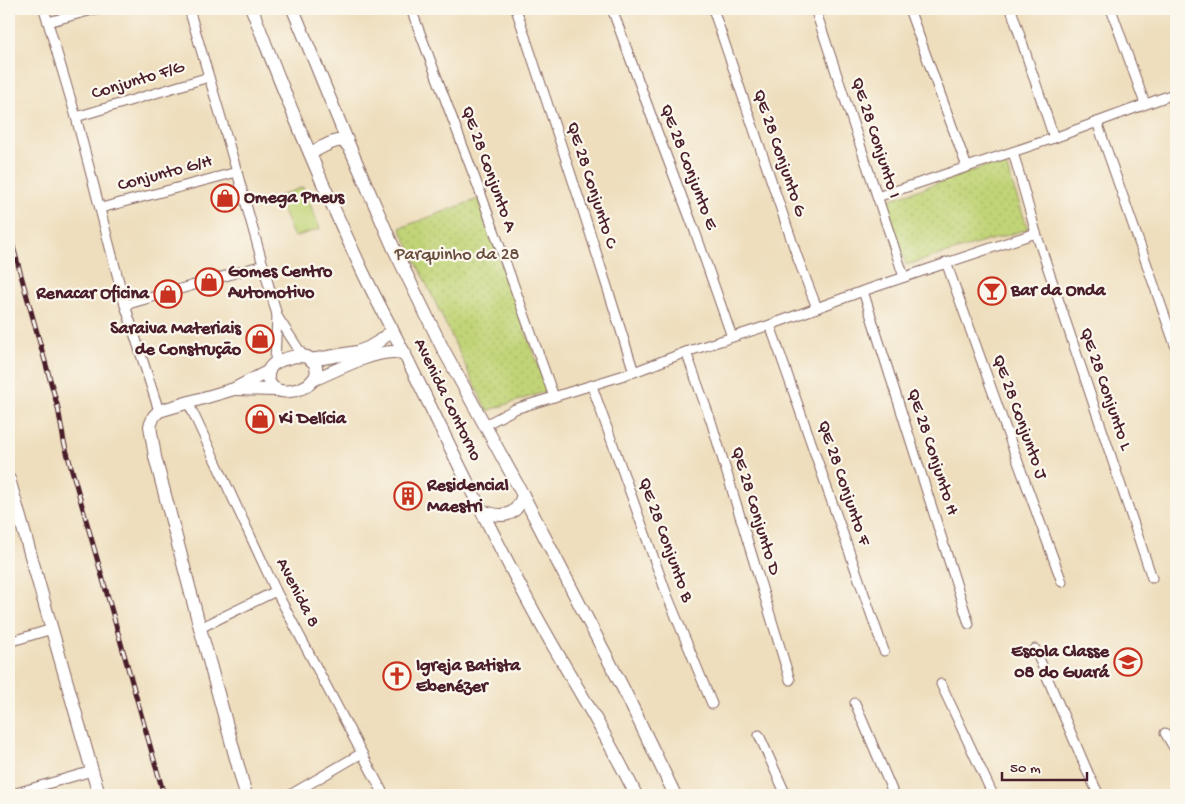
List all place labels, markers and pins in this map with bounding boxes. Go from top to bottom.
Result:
shop icon: Omega Pneus [210,183,240,213]
place label: Omega Pneus [244,188,346,209]
place label: Gomes Centro Automotivo [227,262,333,304]
shop icon: Gomes Centro Automotivo [194,267,224,297]
bar icon: Bar da Onda [977,276,1007,306]
shop icon: Renacar Oficina [153,279,183,309]
place label: Bar da Onda [1010,281,1107,302]
place label: Renacar Oficina [35,284,150,305]
place label: Saraiva Materiais de Construção [110,319,242,361]
shop icon: Saraiva Materiais de Construção [245,324,275,354]
shop icon: Ki Delícia [245,404,275,434]
place label: Ki Delícia [278,409,347,430]
place label: Residencial Maestri [426,476,509,518]
building icon: Residencial Maestri [393,481,423,511]
place label: Escola Classe 08 do Guará [1011,642,1110,684]
school or university icon: Escola Classe 08 do Guará [1113,647,1143,677]
place label: Igreja Batista Ebenézer [416,656,521,698]
church icon: Igreja Batista Ebenézer [382,661,412,691]

